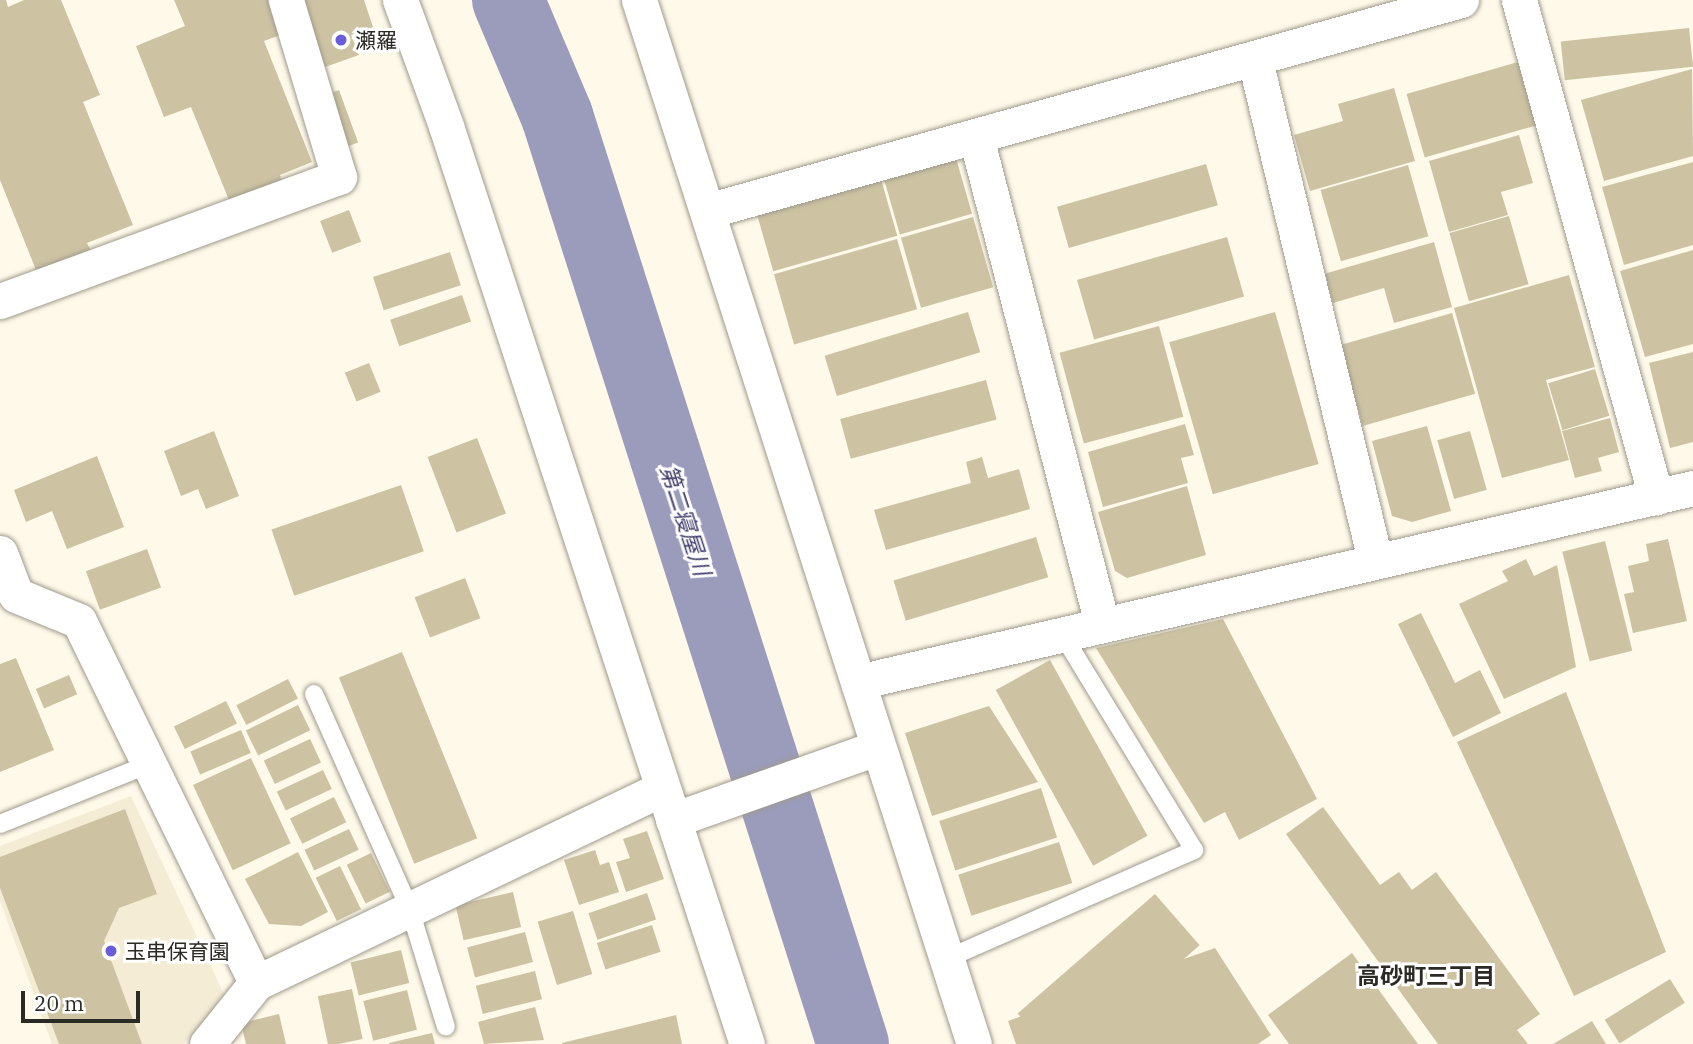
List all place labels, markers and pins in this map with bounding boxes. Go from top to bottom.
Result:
place label: 瀬羅 [355,27,397,53]
marker: 瀬羅 [333,32,349,48]
place label: 玉串保育園 [125,938,230,964]
marker: 玉串保育園 [103,943,119,959]

